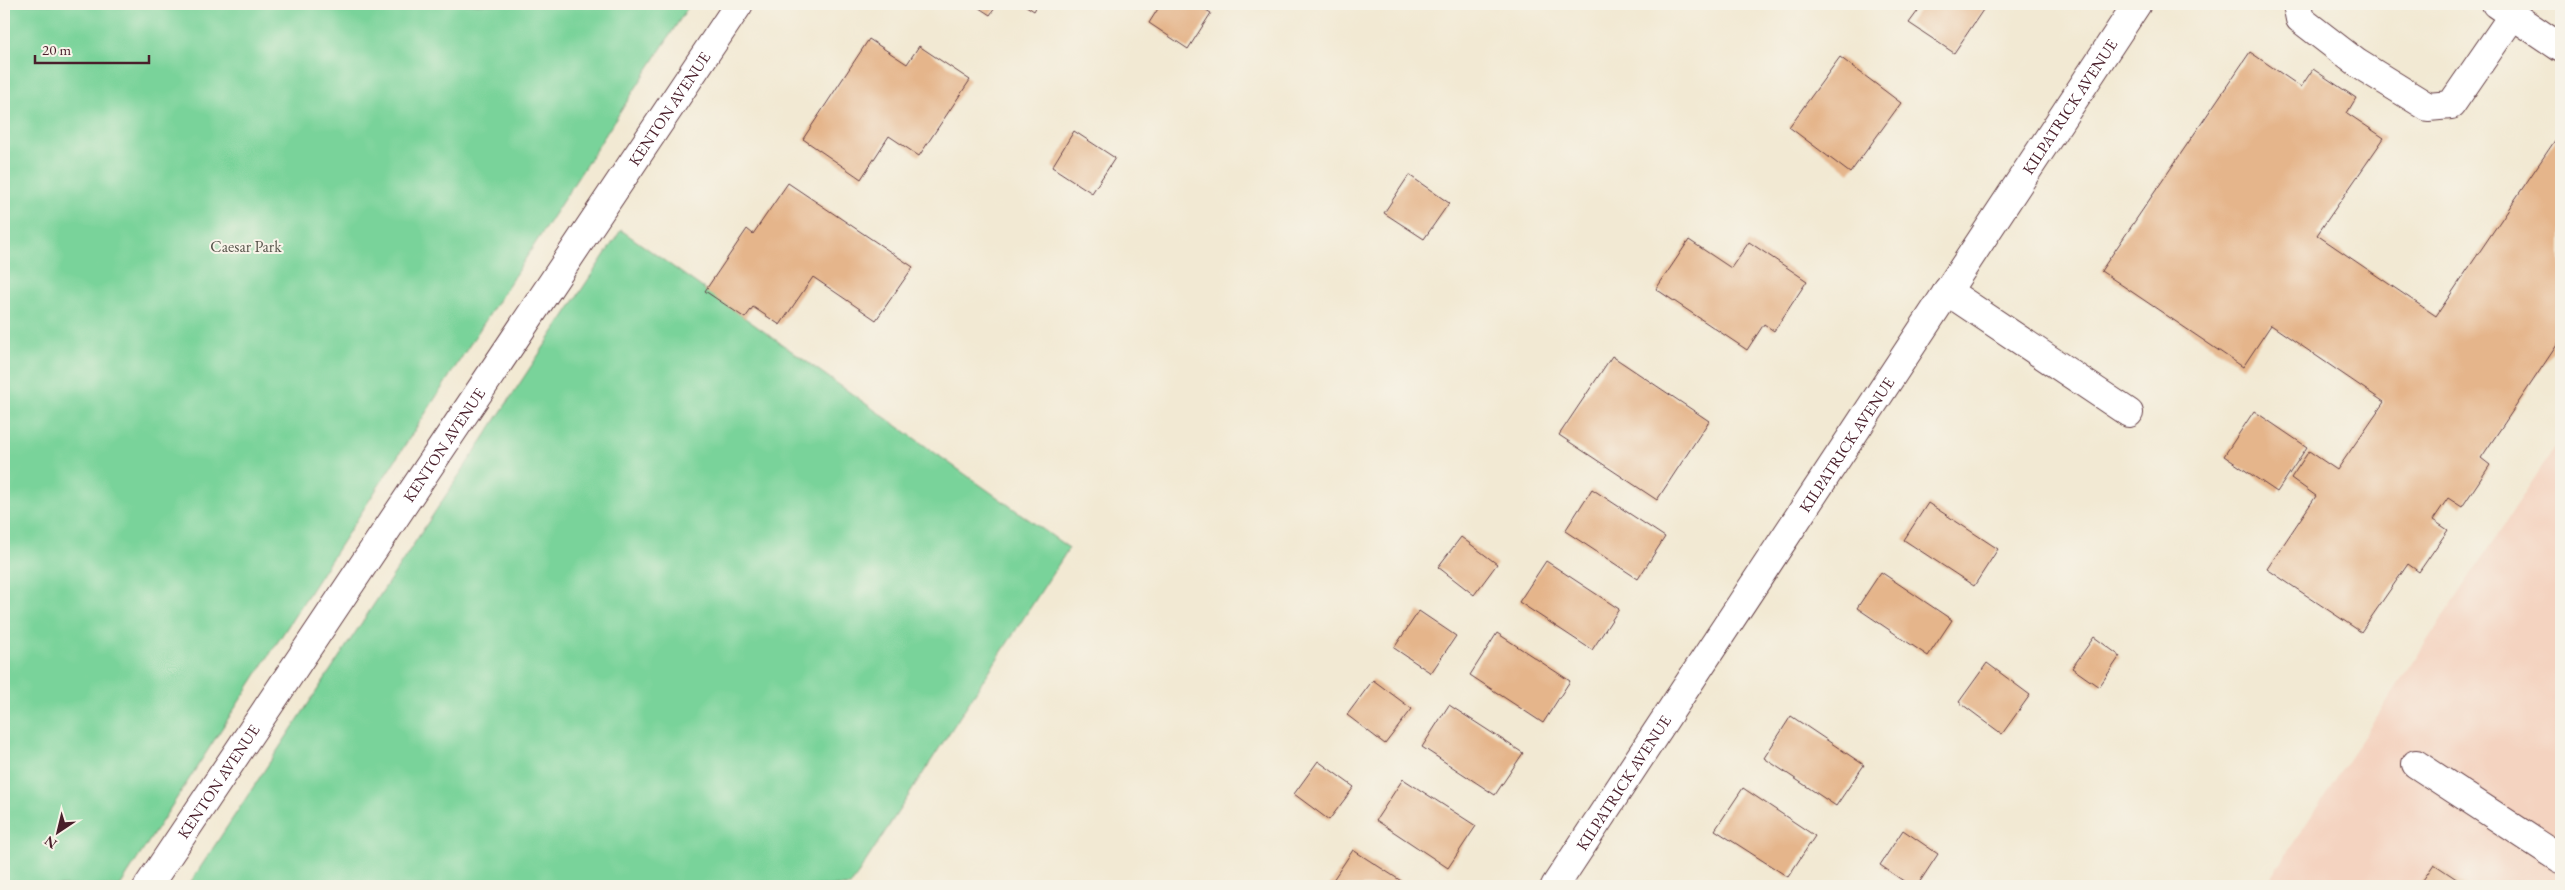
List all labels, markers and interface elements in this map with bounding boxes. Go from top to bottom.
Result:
scale bar [35,32,149,64]
street label: KILPATRICK AVENUE [2018,35,2122,178]
text: 20 m [42,40,71,59]
street label: KENTON AVENUE [624,47,715,170]
park label: Caesar Park [210,236,282,257]
street label: KILPATRICK AVENUE [1795,373,1899,516]
street label: KENTON AVENUE [398,384,490,506]
street label: KILPATRICK AVENUE [1571,711,1676,854]
street label: KENTON AVENUE [173,720,264,843]
north arrow [32,808,82,858]
text: N [40,832,60,853]

